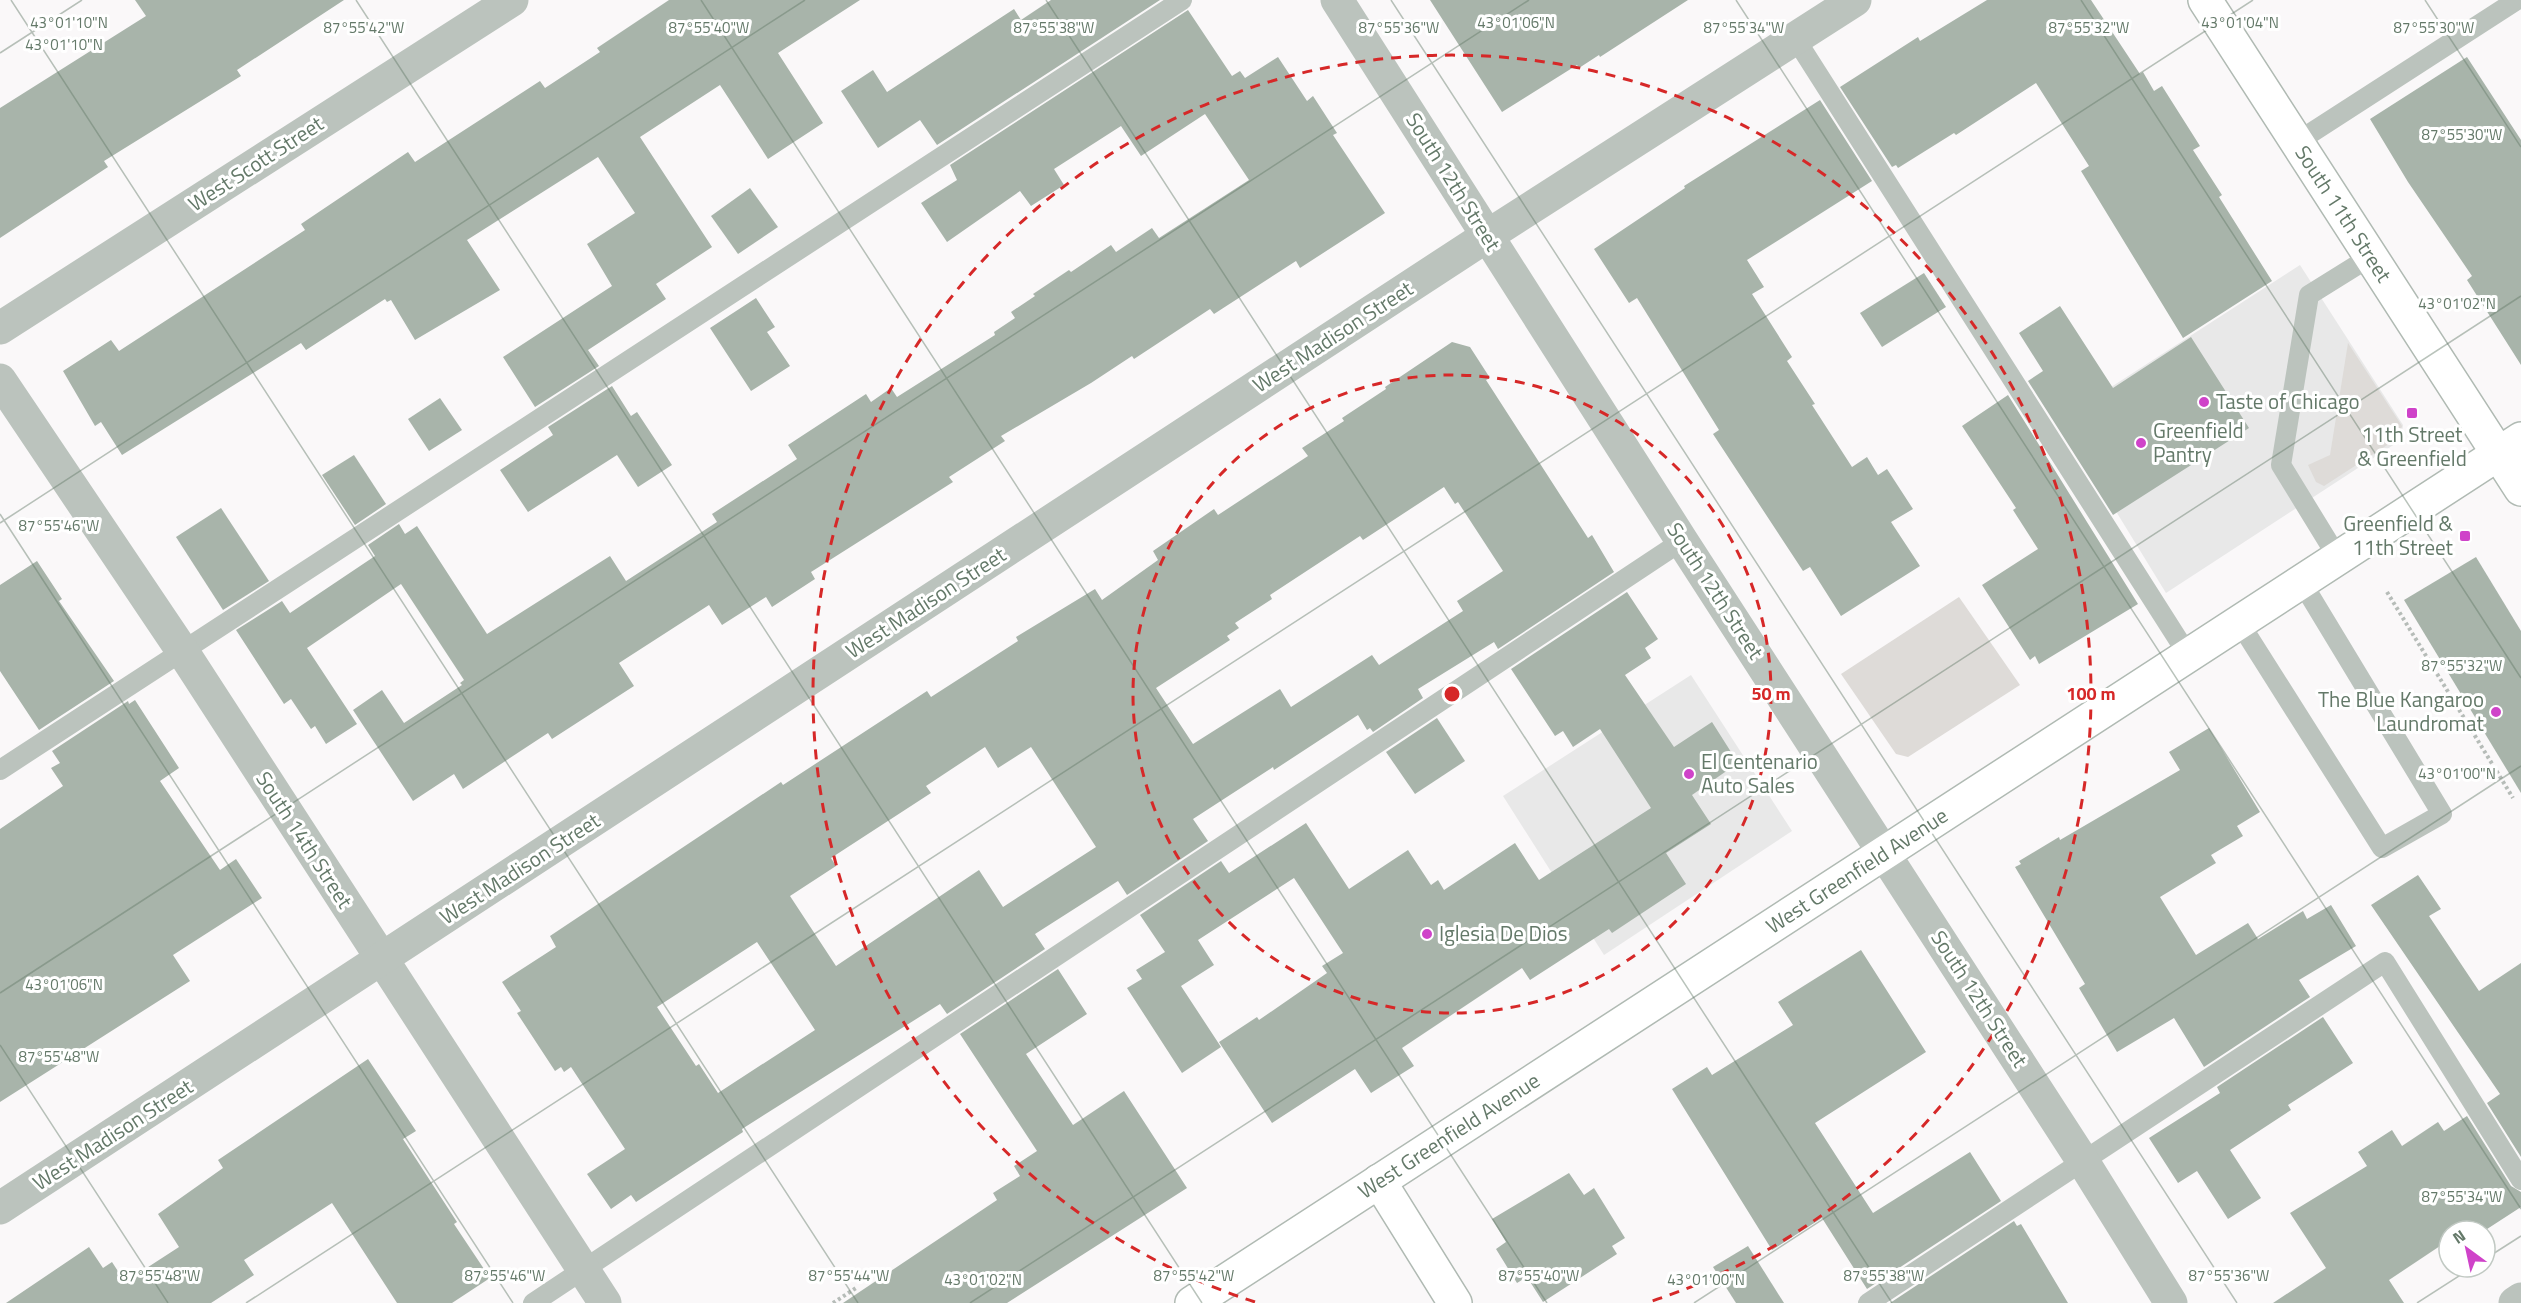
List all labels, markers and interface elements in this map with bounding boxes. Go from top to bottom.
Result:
text: 43°01'10"N [30,11,108,34]
text: 43°01'06"N [1477,11,1555,34]
text: 43°01'04"N [2201,11,2279,34]
text: 87°55'42"W [324,16,404,39]
text: 87°55'40"W [669,16,749,39]
text: 87°55'38"W [1014,16,1094,39]
text: 87°55'36"W [1359,16,1439,39]
text: 87°55'34"W [1704,16,1784,39]
text: 87°55'32"W [2049,16,2129,39]
text: 87°55'30"W [2394,16,2474,39]
text: 43°01'10"N [25,33,103,56]
street label: South 12th Street [1398,106,1510,257]
street label: West Scott Street [182,107,330,219]
text: 87°55'30"W [2422,123,2502,146]
street label: South 11th Street [2287,139,2401,289]
street label: West Madison Street [1246,272,1419,400]
text: 43°01'02"N [2418,292,2496,315]
place label: Taste of Chicago [2216,385,2360,417]
marker: Taste of Chicago [2197,395,2211,409]
marker: 11th Street & Greenfield [2405,406,2419,420]
place label: Greenfield Pantry [2153,414,2244,470]
place label: 11th Street & Greenfield [2357,418,2467,474]
marker: Greenfield Pantry [2134,436,2148,450]
place label: Greenfield & 11th Street [2343,507,2454,563]
text: 87°55'46"W [19,514,99,537]
street label: South 12th Street [1659,516,1773,666]
marker: Greenfield & 11th Street [2458,529,2472,543]
street label: West Madison Street [839,538,1012,666]
text: 87°55'32"W [2422,654,2502,677]
text: 50 m [1751,680,1791,707]
text: 100 m [2066,680,2116,707]
place label: The Blue Kangaroo Laundromat [2318,683,2485,739]
centre of rings [1442,684,1462,704]
marker: The Blue Kangaroo Laundromat [2489,705,2503,719]
place label: El Centenario Auto Sales [1701,745,1818,801]
text: 43°01'00"N [2418,762,2496,785]
street label: South 14th Street [248,765,362,915]
marker: El Centenario Auto Sales [1682,767,1696,781]
street label: West Greenfield Avenue [1759,799,1954,941]
street label: West Madison Street [433,804,606,932]
place label: Iglesia De Dios [1439,917,1567,949]
street label: South 12th Street [1923,924,2037,1074]
marker: Iglesia De Dios [1420,927,1434,941]
text: 43°01'06"N [25,973,103,996]
text: 87°55'48"W [19,1045,99,1068]
street label: West Greenfield Avenue [1351,1064,1546,1206]
street label: West Madison Street [26,1070,199,1198]
text: 87°55'34"W [2422,1185,2502,1208]
north arrow [2437,1219,2497,1279]
text: N [2448,1223,2470,1250]
text: 87°55'48"W [120,1264,200,1287]
text: 87°55'46"W [465,1264,545,1287]
text: 87°55'44"W [809,1264,889,1287]
text: 87°55'42"W [1154,1264,1234,1287]
text: 87°55'40"W [1499,1264,1579,1287]
text: 87°55'38"W [1844,1264,1924,1287]
text: 87°55'36"W [2189,1264,2269,1287]
text: 43°01'02"N [944,1268,1022,1291]
text: 43°01'00"N [1667,1268,1745,1291]

